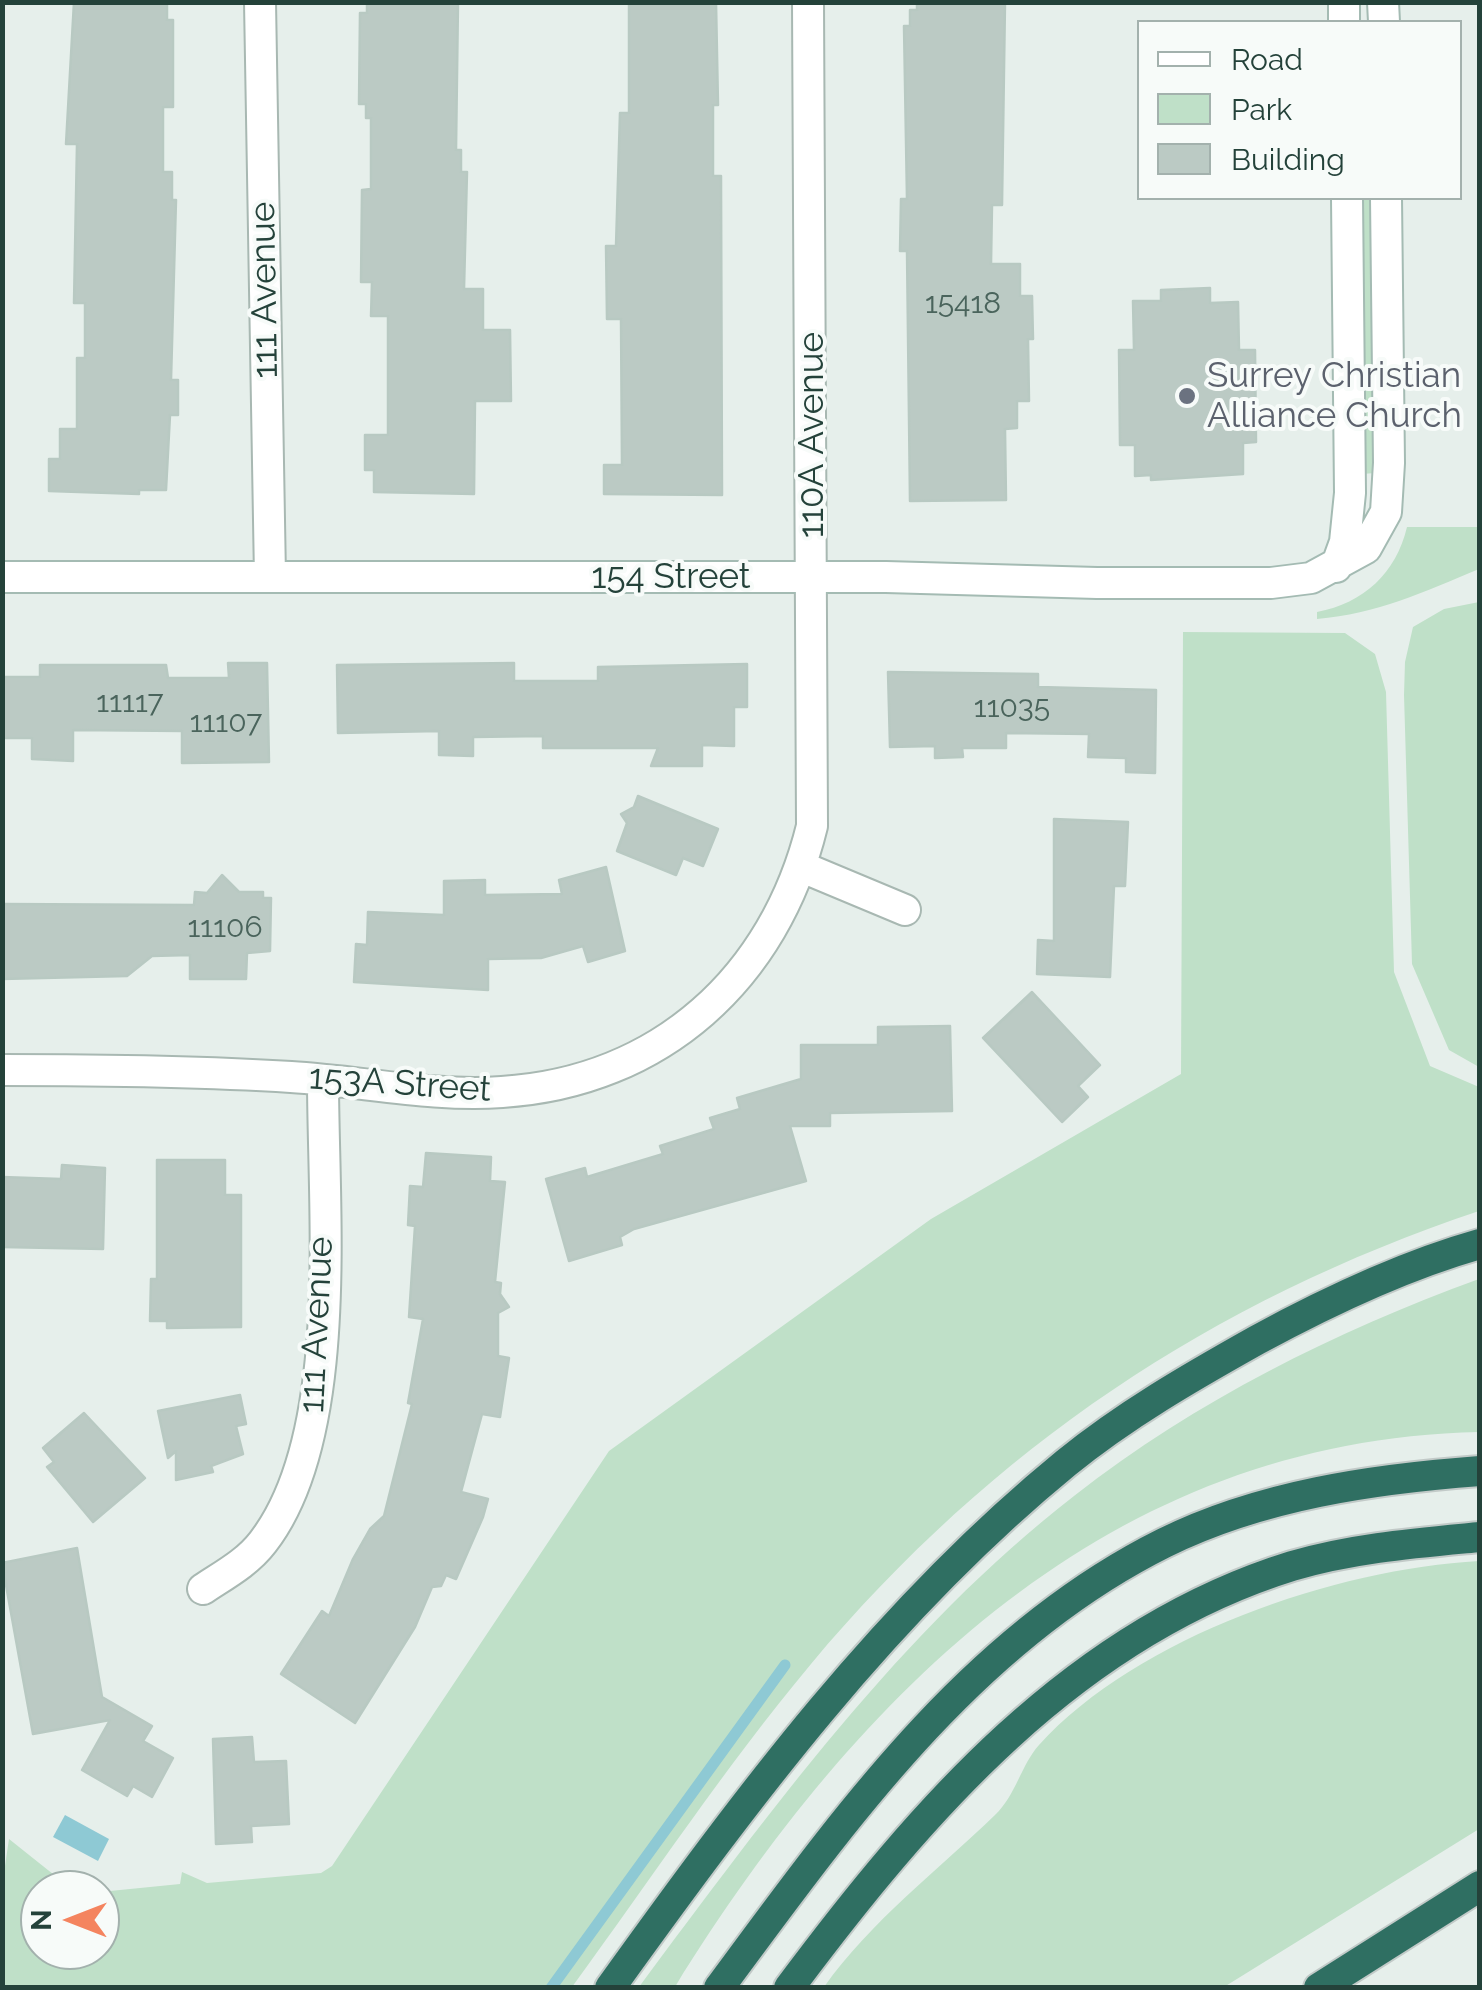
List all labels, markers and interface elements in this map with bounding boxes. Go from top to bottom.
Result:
legend [1137,20,1462,200]
text: Road [1231,42,1303,77]
text: Park [1231,92,1292,127]
text: Building [1231,142,1345,177]
street label: 111 Avenue [242,201,288,379]
house number: 15418 [925,286,1001,322]
street label: 110A Avenue [791,332,833,538]
place label: Surrey Christian Alliance Church [1207,355,1462,437]
marker: Surrey Christian Alliance Church [1176,385,1198,407]
street label: 154 Street [591,556,751,598]
house number: 11117 [96,685,164,721]
house number: 11035 [974,690,1050,726]
house number: 11107 [190,705,262,741]
house number: 11106 [188,910,262,946]
street label: 153A Street [308,1057,492,1111]
street label: 111 Avenue [291,1236,343,1414]
north arrow [20,1870,120,1970]
text: N [25,1909,58,1931]

